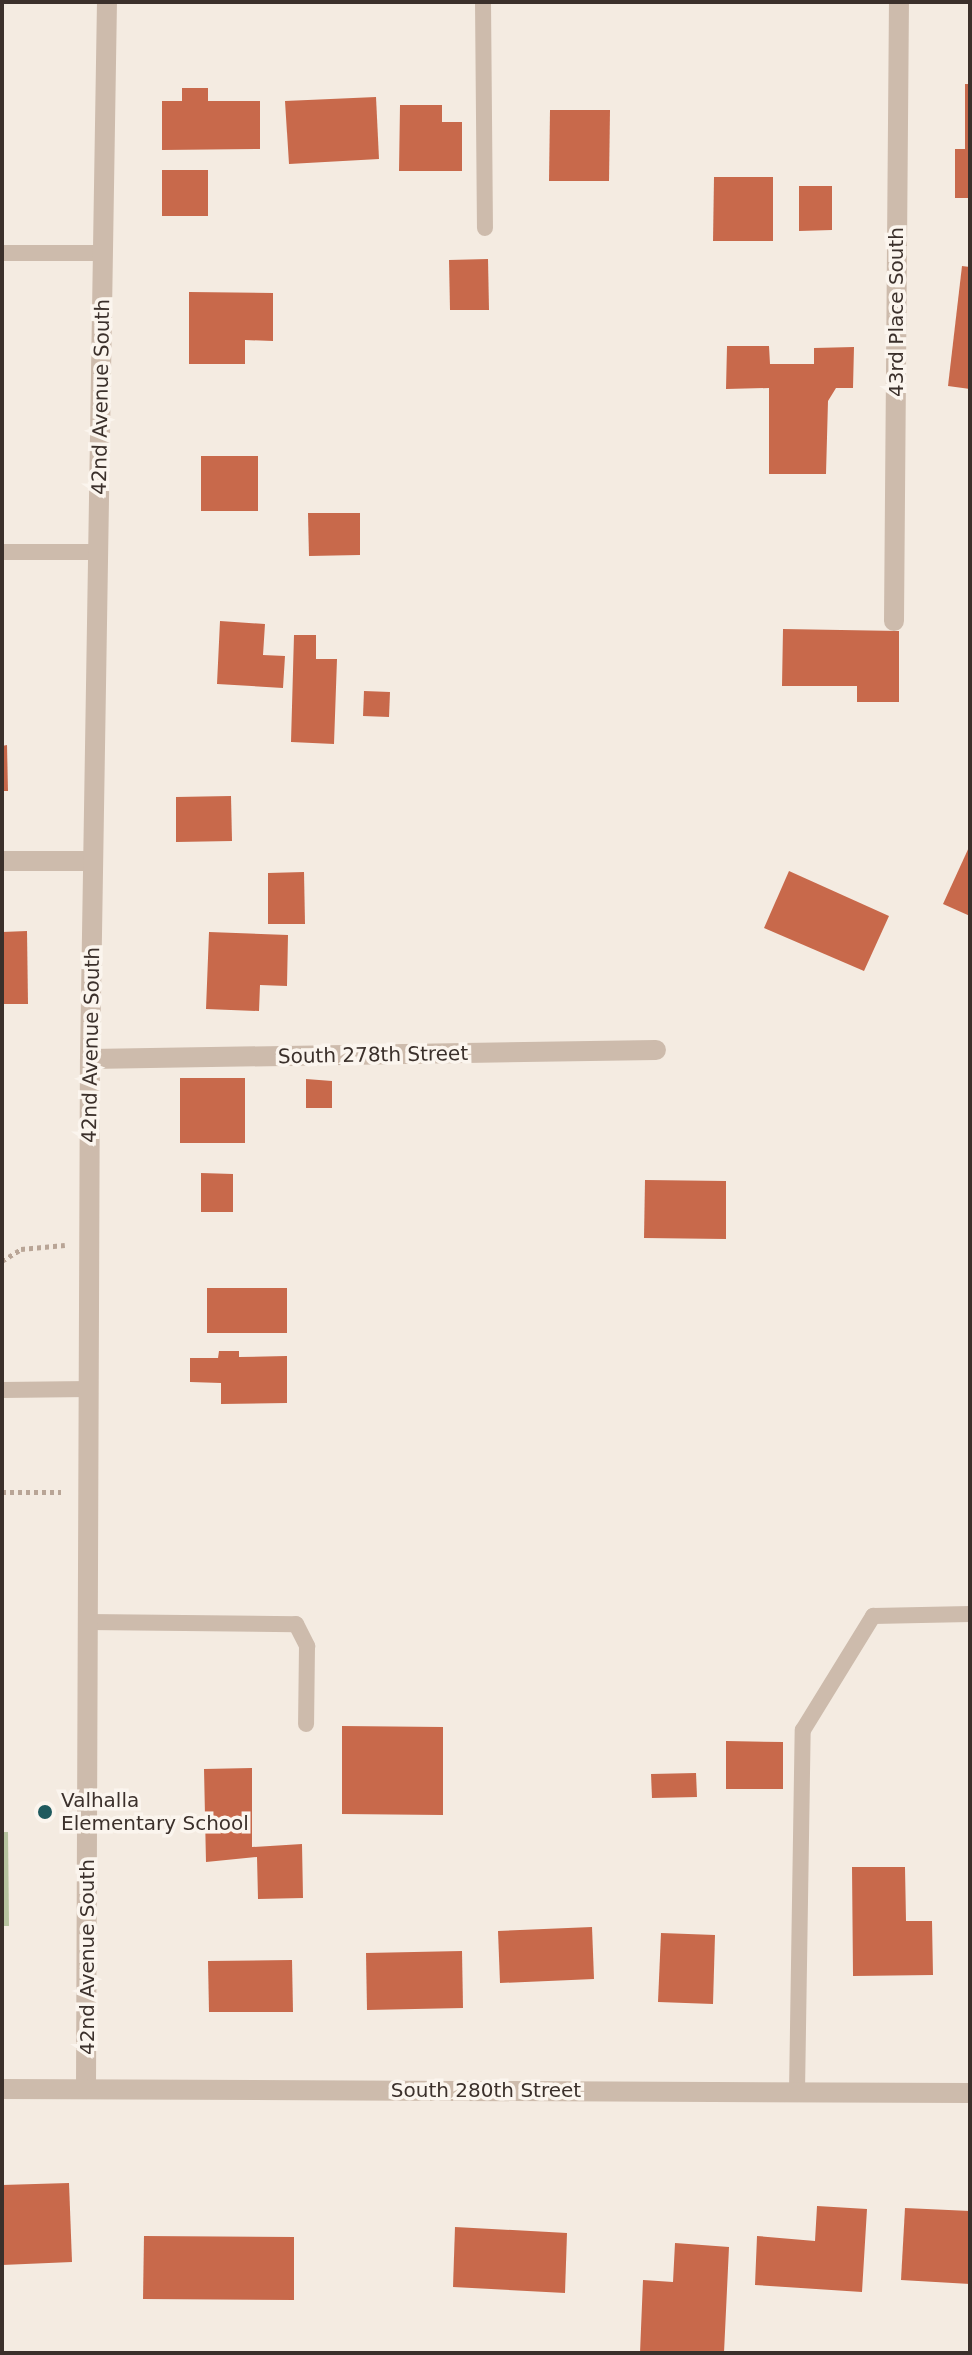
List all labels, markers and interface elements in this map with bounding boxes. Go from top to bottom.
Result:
street label: 43rd Place South [884,227,908,397]
street label: 42nd Avenue South [87,299,115,495]
street label: 42nd Avenue South [77,947,105,1143]
street label: South 278th Street [278,1041,468,1069]
place label: Valhalla Elementary School [61,1788,249,1835]
marker: Valhalla Elementary School [36,1803,54,1821]
street label: 42nd Avenue South [75,1859,99,2055]
street label: South 280th Street [391,2078,581,2102]

